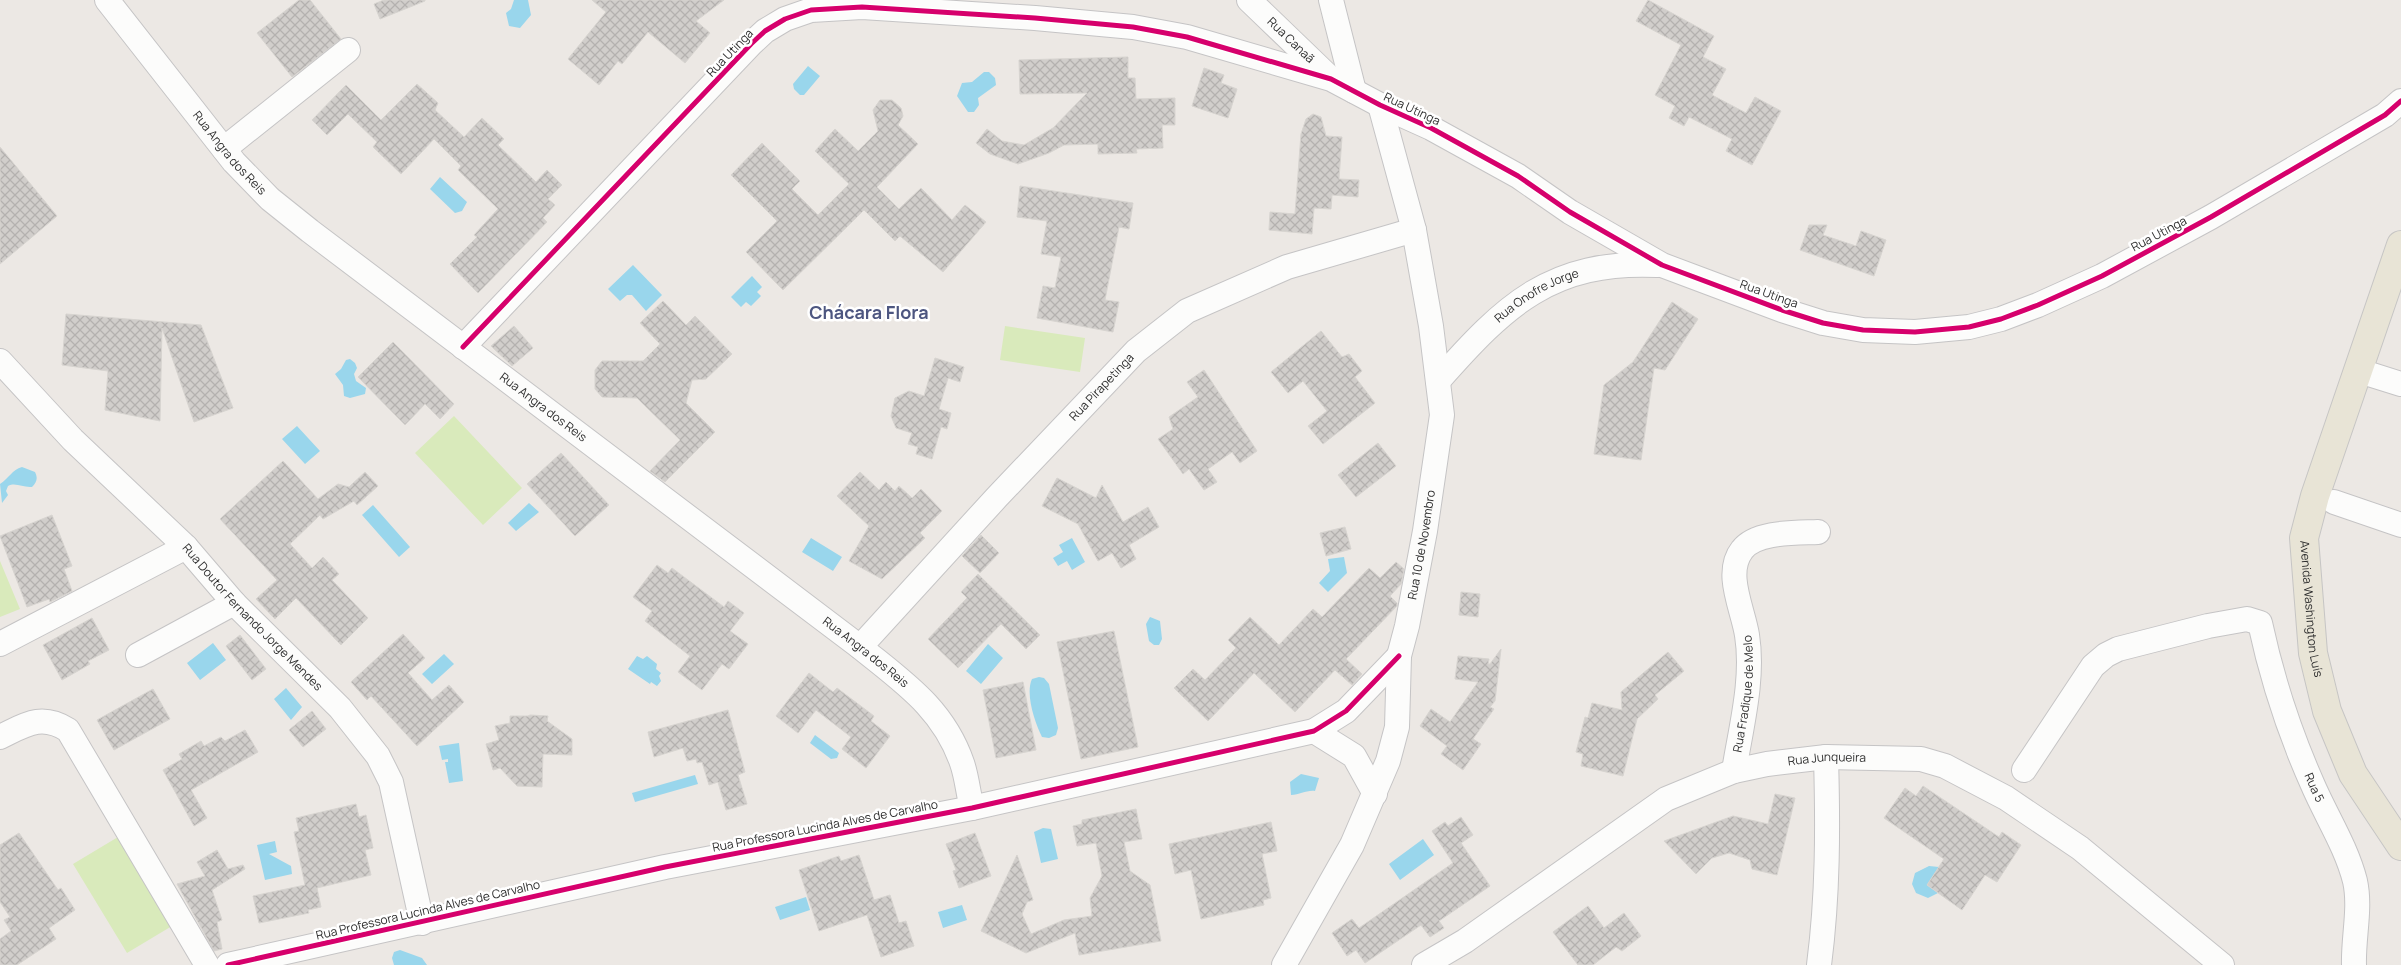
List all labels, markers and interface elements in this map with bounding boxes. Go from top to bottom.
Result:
street label: Rua Canaã [1264,13,1318,67]
street label: Rua Utinga [702,25,757,80]
street label: Rua Utinga [1381,88,1443,129]
street label: Rua Angra dos Reis [189,107,270,198]
street label: Rua Utinga [2128,212,2190,255]
street label: Rua Onofre Jorge [1490,264,1581,326]
street label: Rua Utinga [1738,275,1801,312]
district label: Chácara Flora [809,300,929,324]
street label: Rua Pirapetinga [1065,349,1138,424]
street label: Rua Angra dos Reis [496,368,591,446]
street label: Rua 10 de Novembro [1403,489,1439,601]
street label: Rua Doutor Fernando Jorge Mendes [179,540,327,694]
street label: Avenida Washington Luís [2296,540,2328,679]
street label: Rua Angra dos Reis [819,613,913,691]
street label: Rua Fradique de Melo [1728,634,1757,754]
street label: Rua Junqueira [1787,748,1866,769]
street label: Rua 5 [2301,770,2329,805]
street label: Rua Professora Lucinda Alves de Carvalho [711,795,939,856]
street label: Rua Professora Lucinda Alves de Carvalho [314,875,542,944]

